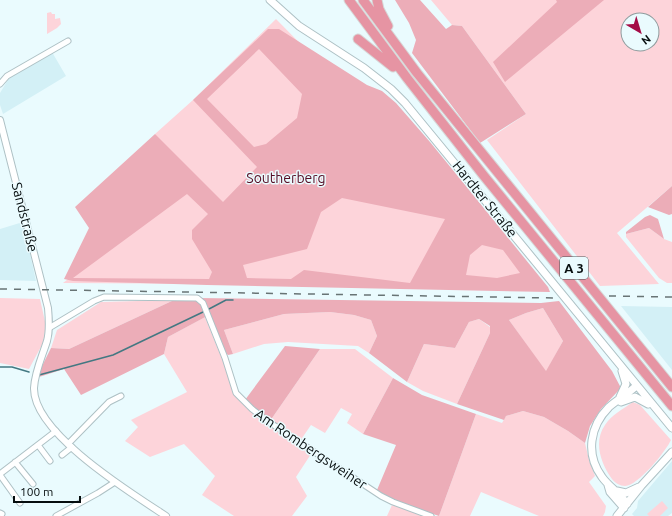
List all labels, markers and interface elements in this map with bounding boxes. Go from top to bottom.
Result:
north arrow [620,12,660,52]
text: N [639,33,653,47]
street label: Hardter Straße [449,158,521,240]
park label: Southerberg [246,170,326,186]
street label: Sandstraße [9,181,41,253]
road number: A 3 [560,257,588,279]
street label: Am Rombergsweiher [252,406,371,493]
scale bar [14,478,80,504]
text: 100 m [20,485,53,498]

